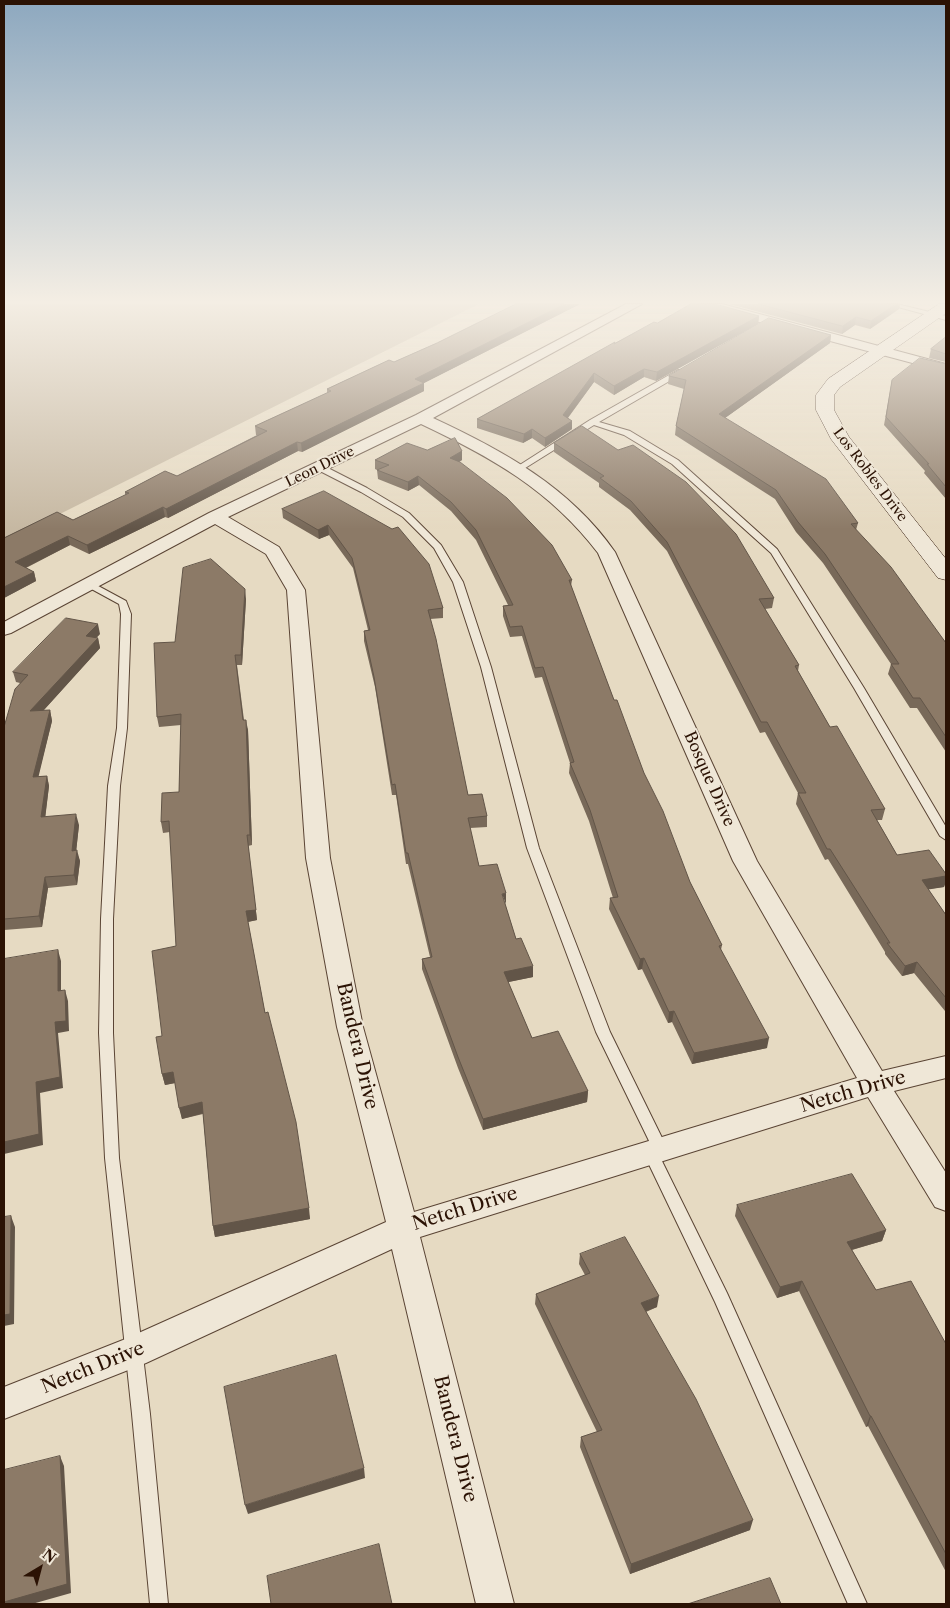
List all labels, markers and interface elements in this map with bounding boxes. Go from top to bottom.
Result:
street label: Los Robles Drive [829,425,911,525]
street label: Leon Drive [283,443,357,491]
street label: Bosque Drive [679,728,739,830]
street label: Bandera Drive [331,980,383,1112]
street label: Netch Drive [798,1066,908,1118]
street label: Netch Drive [410,1182,520,1236]
street label: Netch Drive [38,1337,148,1399]
street label: Bandera Drive [428,1373,482,1505]
north arrow [15,1543,65,1593]
text: N [39,1545,59,1567]

